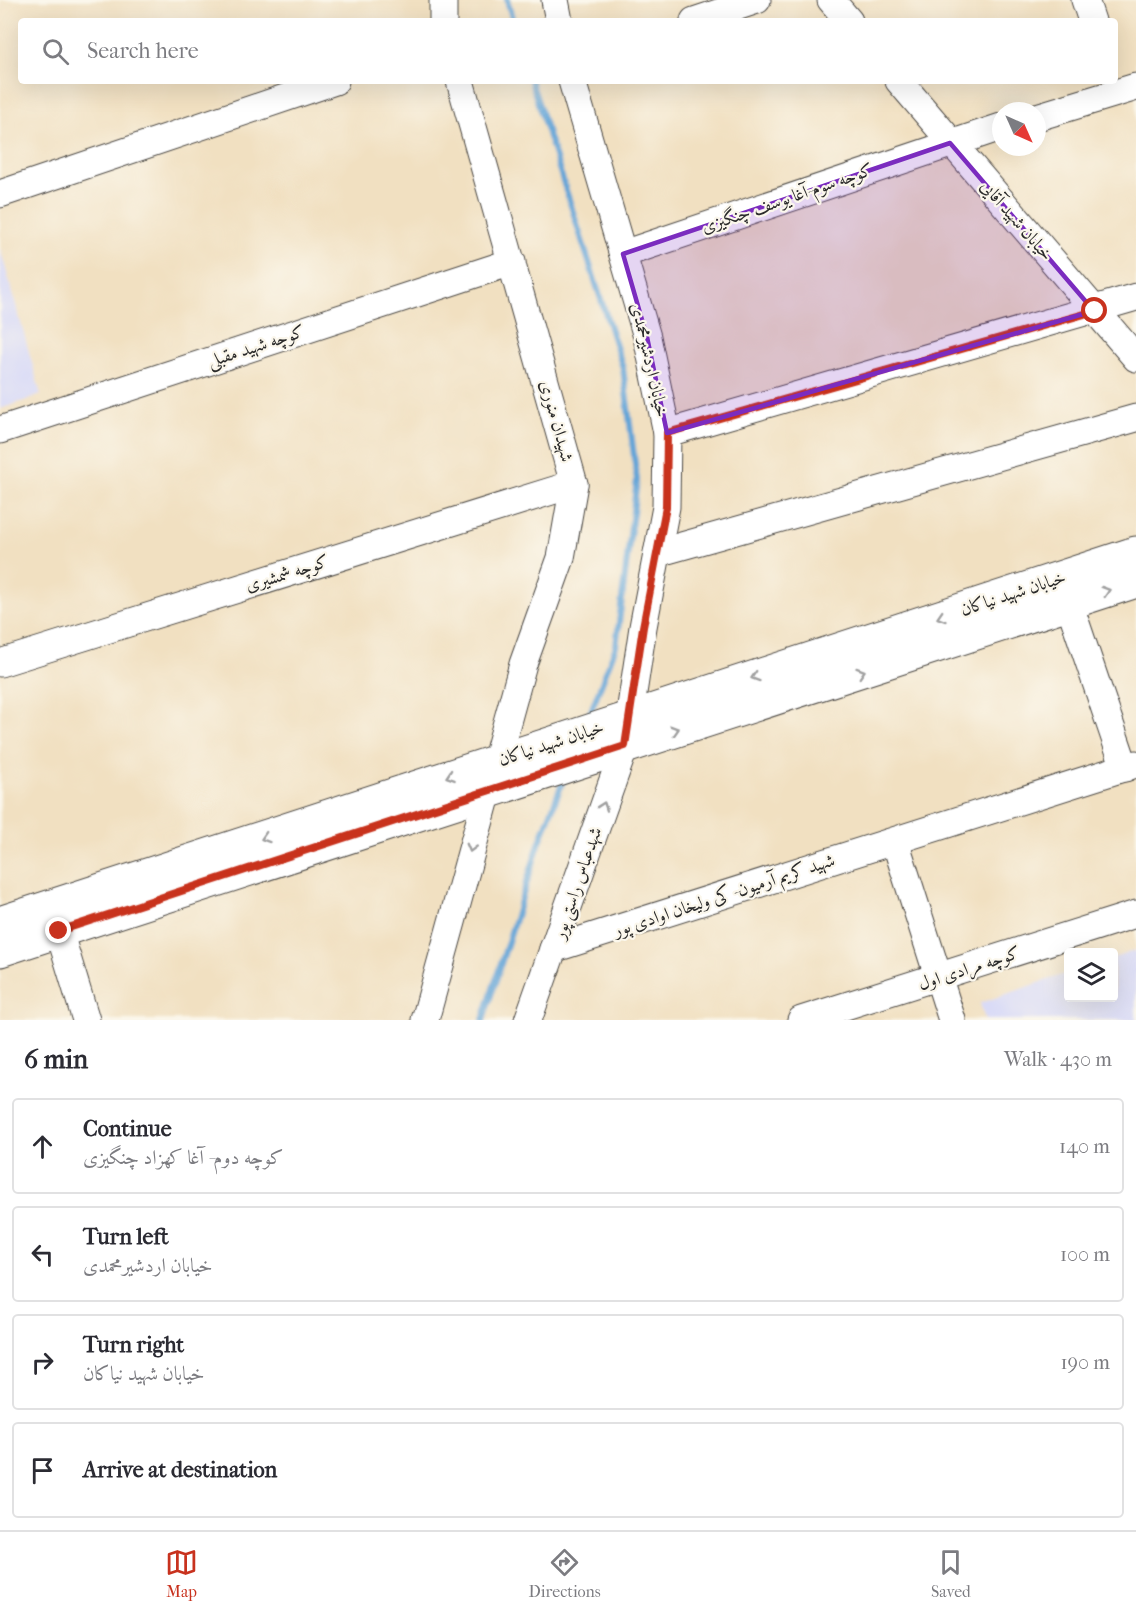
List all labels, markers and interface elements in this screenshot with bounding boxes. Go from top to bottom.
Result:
search box [18,18,1118,84]
icon: search [39,35,72,68]
text: Search here [87,38,199,64]
north arrow [992,102,1046,156]
street label: کوچه سوم-آغا یوسف چنگیزی [698,157,877,242]
street label: خیابان شهید آقایی [975,176,1057,266]
route start [1081,297,1107,323]
street label: خیابان اردشیرمحمدی [626,301,673,419]
street label: کوچه شهید مقبلی [205,321,308,374]
street label: شهیدان منوری [535,378,578,465]
street label: کوچه شمشیری [243,551,332,598]
street label: خیابان شهید نیاکان [958,567,1069,621]
one-way arrow [1100,586,1111,599]
one-way arrow [936,609,947,622]
one-way arrow [855,666,866,679]
one-way arrow [750,670,761,682]
street label: خیابان شهید نیاکان [496,717,607,771]
one-way arrow [669,725,680,737]
one-way arrow [445,768,456,781]
one-way arrow [596,801,609,812]
street label: شهدعباس راستی پور [548,824,608,944]
one-way arrow [260,831,271,843]
one-way arrow [466,843,479,853]
street label: شهید کریم آرمیون- کی ولیخان اوادی پور [608,848,839,947]
route end [45,917,71,943]
street label: کوچه مرادی اول [916,942,1023,997]
map controls [1064,948,1118,1002]
button: layers [1064,948,1118,1002]
text: 6 min [24,1044,88,1075]
text: Walk · 430 m [1004,1048,1112,1071]
text: Continue [83,1116,172,1142]
icon: ahead [26,1130,59,1163]
text: 140 m [1059,1135,1110,1158]
text: کوچه دوم- آغا کهزاد چنگیزی [83,1146,283,1169]
text: Turn left [83,1224,169,1250]
icon: left [26,1238,59,1271]
text: 100 m [1060,1243,1110,1266]
text: خیابان اردشیرمحمدی [83,1254,213,1277]
text: Turn right [83,1332,184,1358]
icon: right [26,1346,59,1379]
text: 190 m [1060,1351,1110,1374]
text: خیابان شهید نیاکان [83,1362,205,1385]
icon: arrive [26,1454,59,1487]
text: Arrive at destination [83,1457,277,1483]
tab: Map [165,1546,198,1601]
tab: Directions [529,1546,601,1601]
tab: Saved [931,1546,971,1601]

